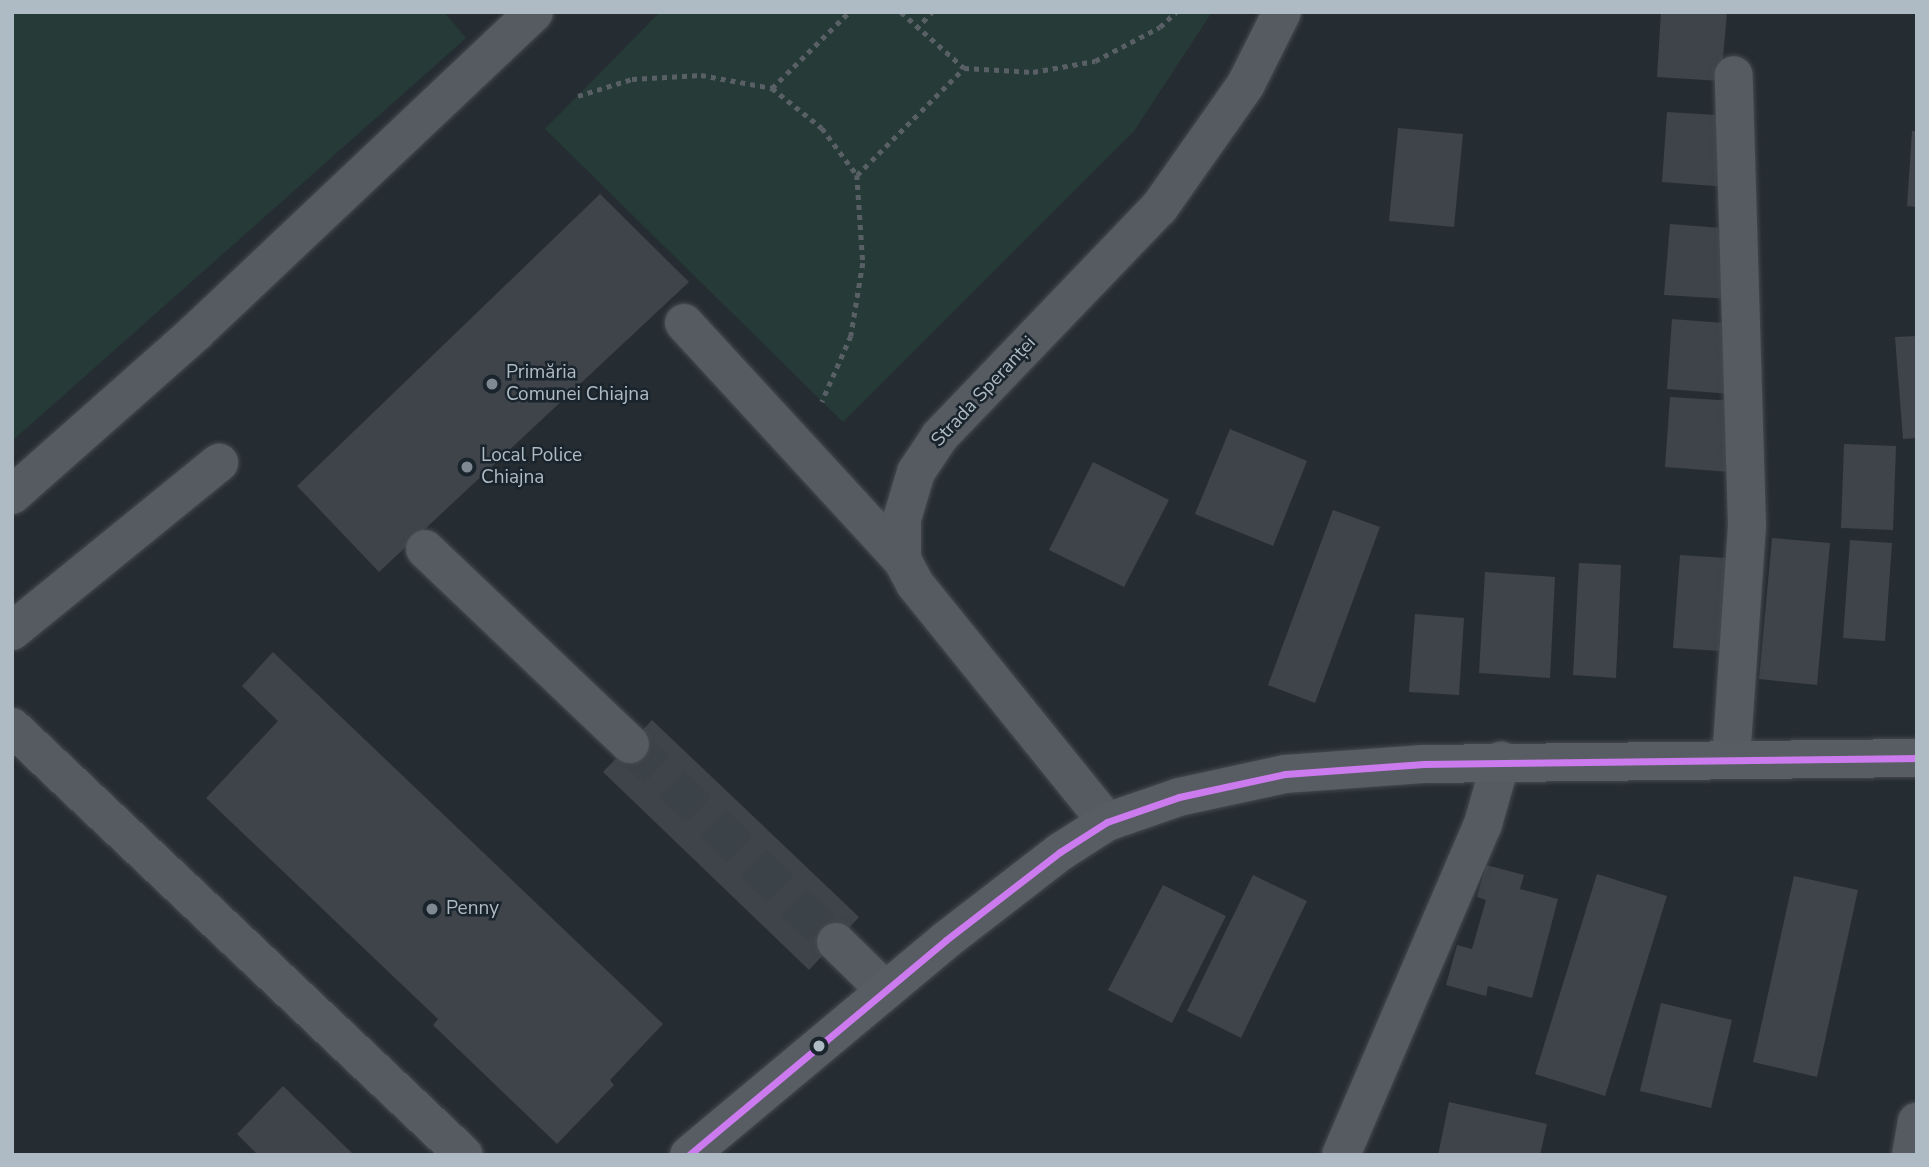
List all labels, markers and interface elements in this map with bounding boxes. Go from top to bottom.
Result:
street label: Strada Speranței [927,332,1041,452]
place label: Primăria Comunei Chiajna [506,362,649,406]
marker: Primăria Comunei Chiajna [484,376,500,392]
place label: Local Police Chiajna [481,445,582,489]
marker: Local Police Chiajna [459,459,475,475]
place label: Penny [446,898,499,920]
marker: Penny [424,901,440,917]
unlabelled marker [812,1039,826,1053]

